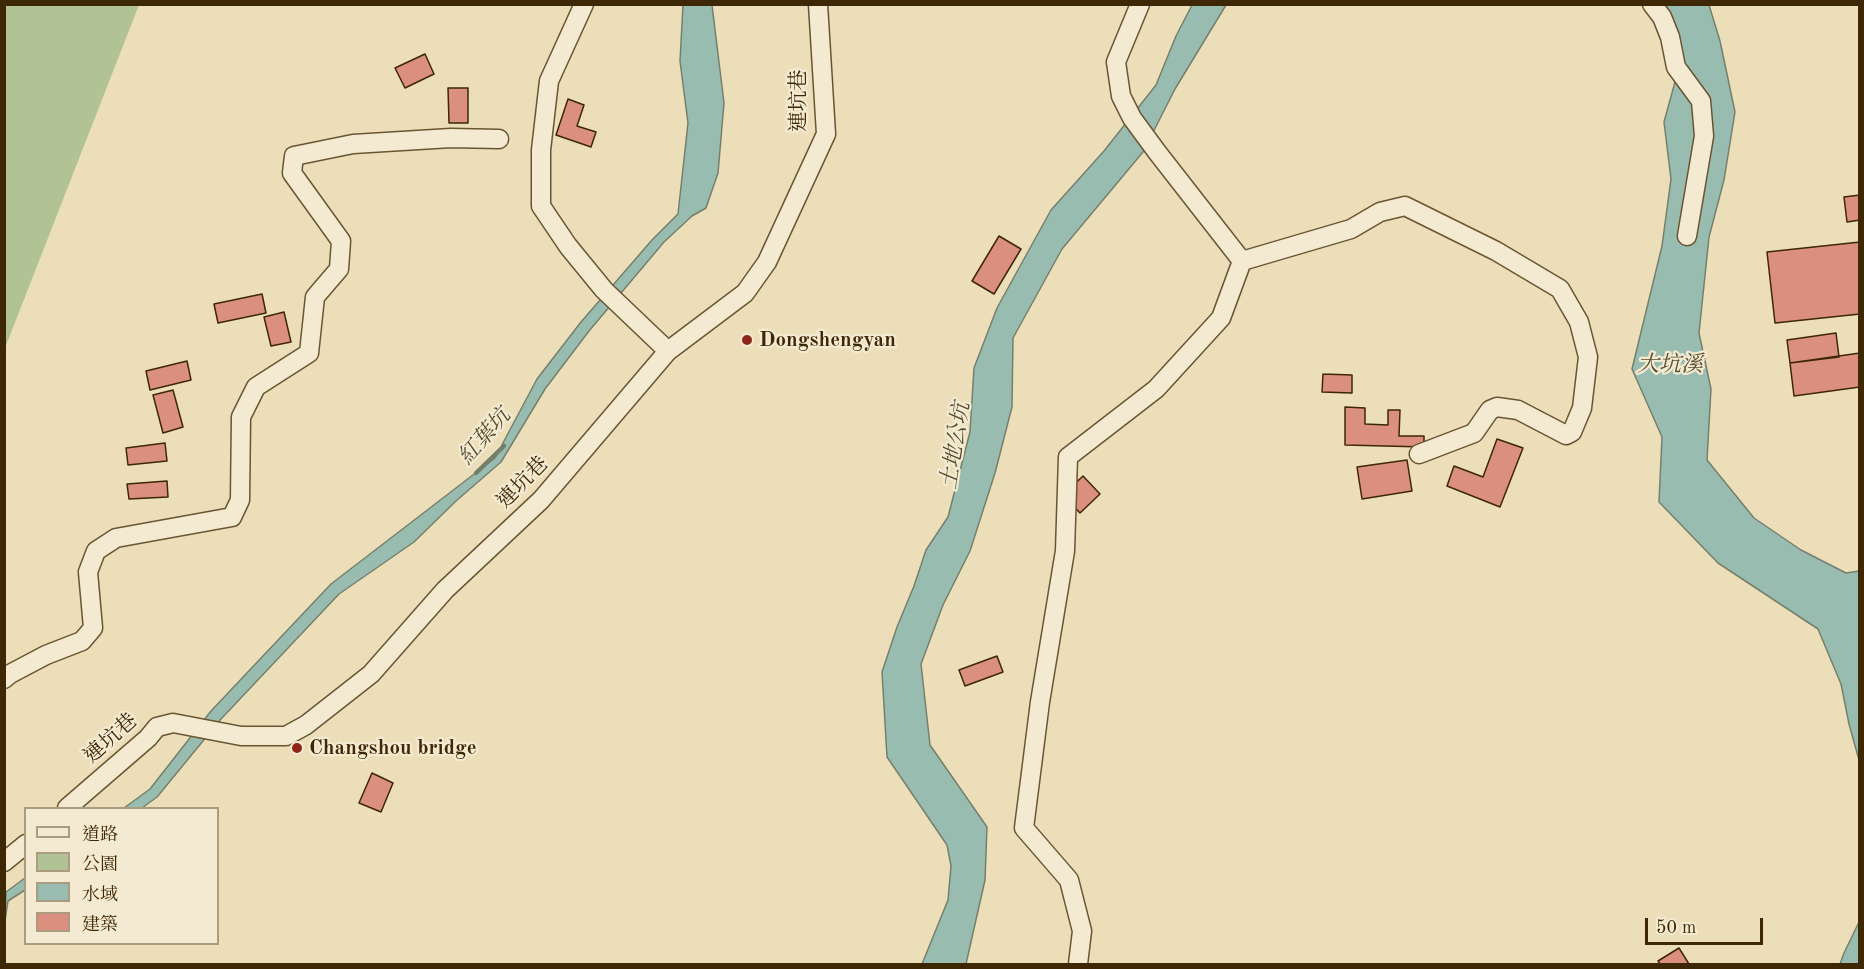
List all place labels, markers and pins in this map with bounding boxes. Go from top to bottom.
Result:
place label: Dongshengyan [759,327,896,353]
marker: Dongshengyan [740,333,754,347]
place label: Changshou bridge [309,735,477,761]
marker: Changshou bridge [290,741,304,755]

